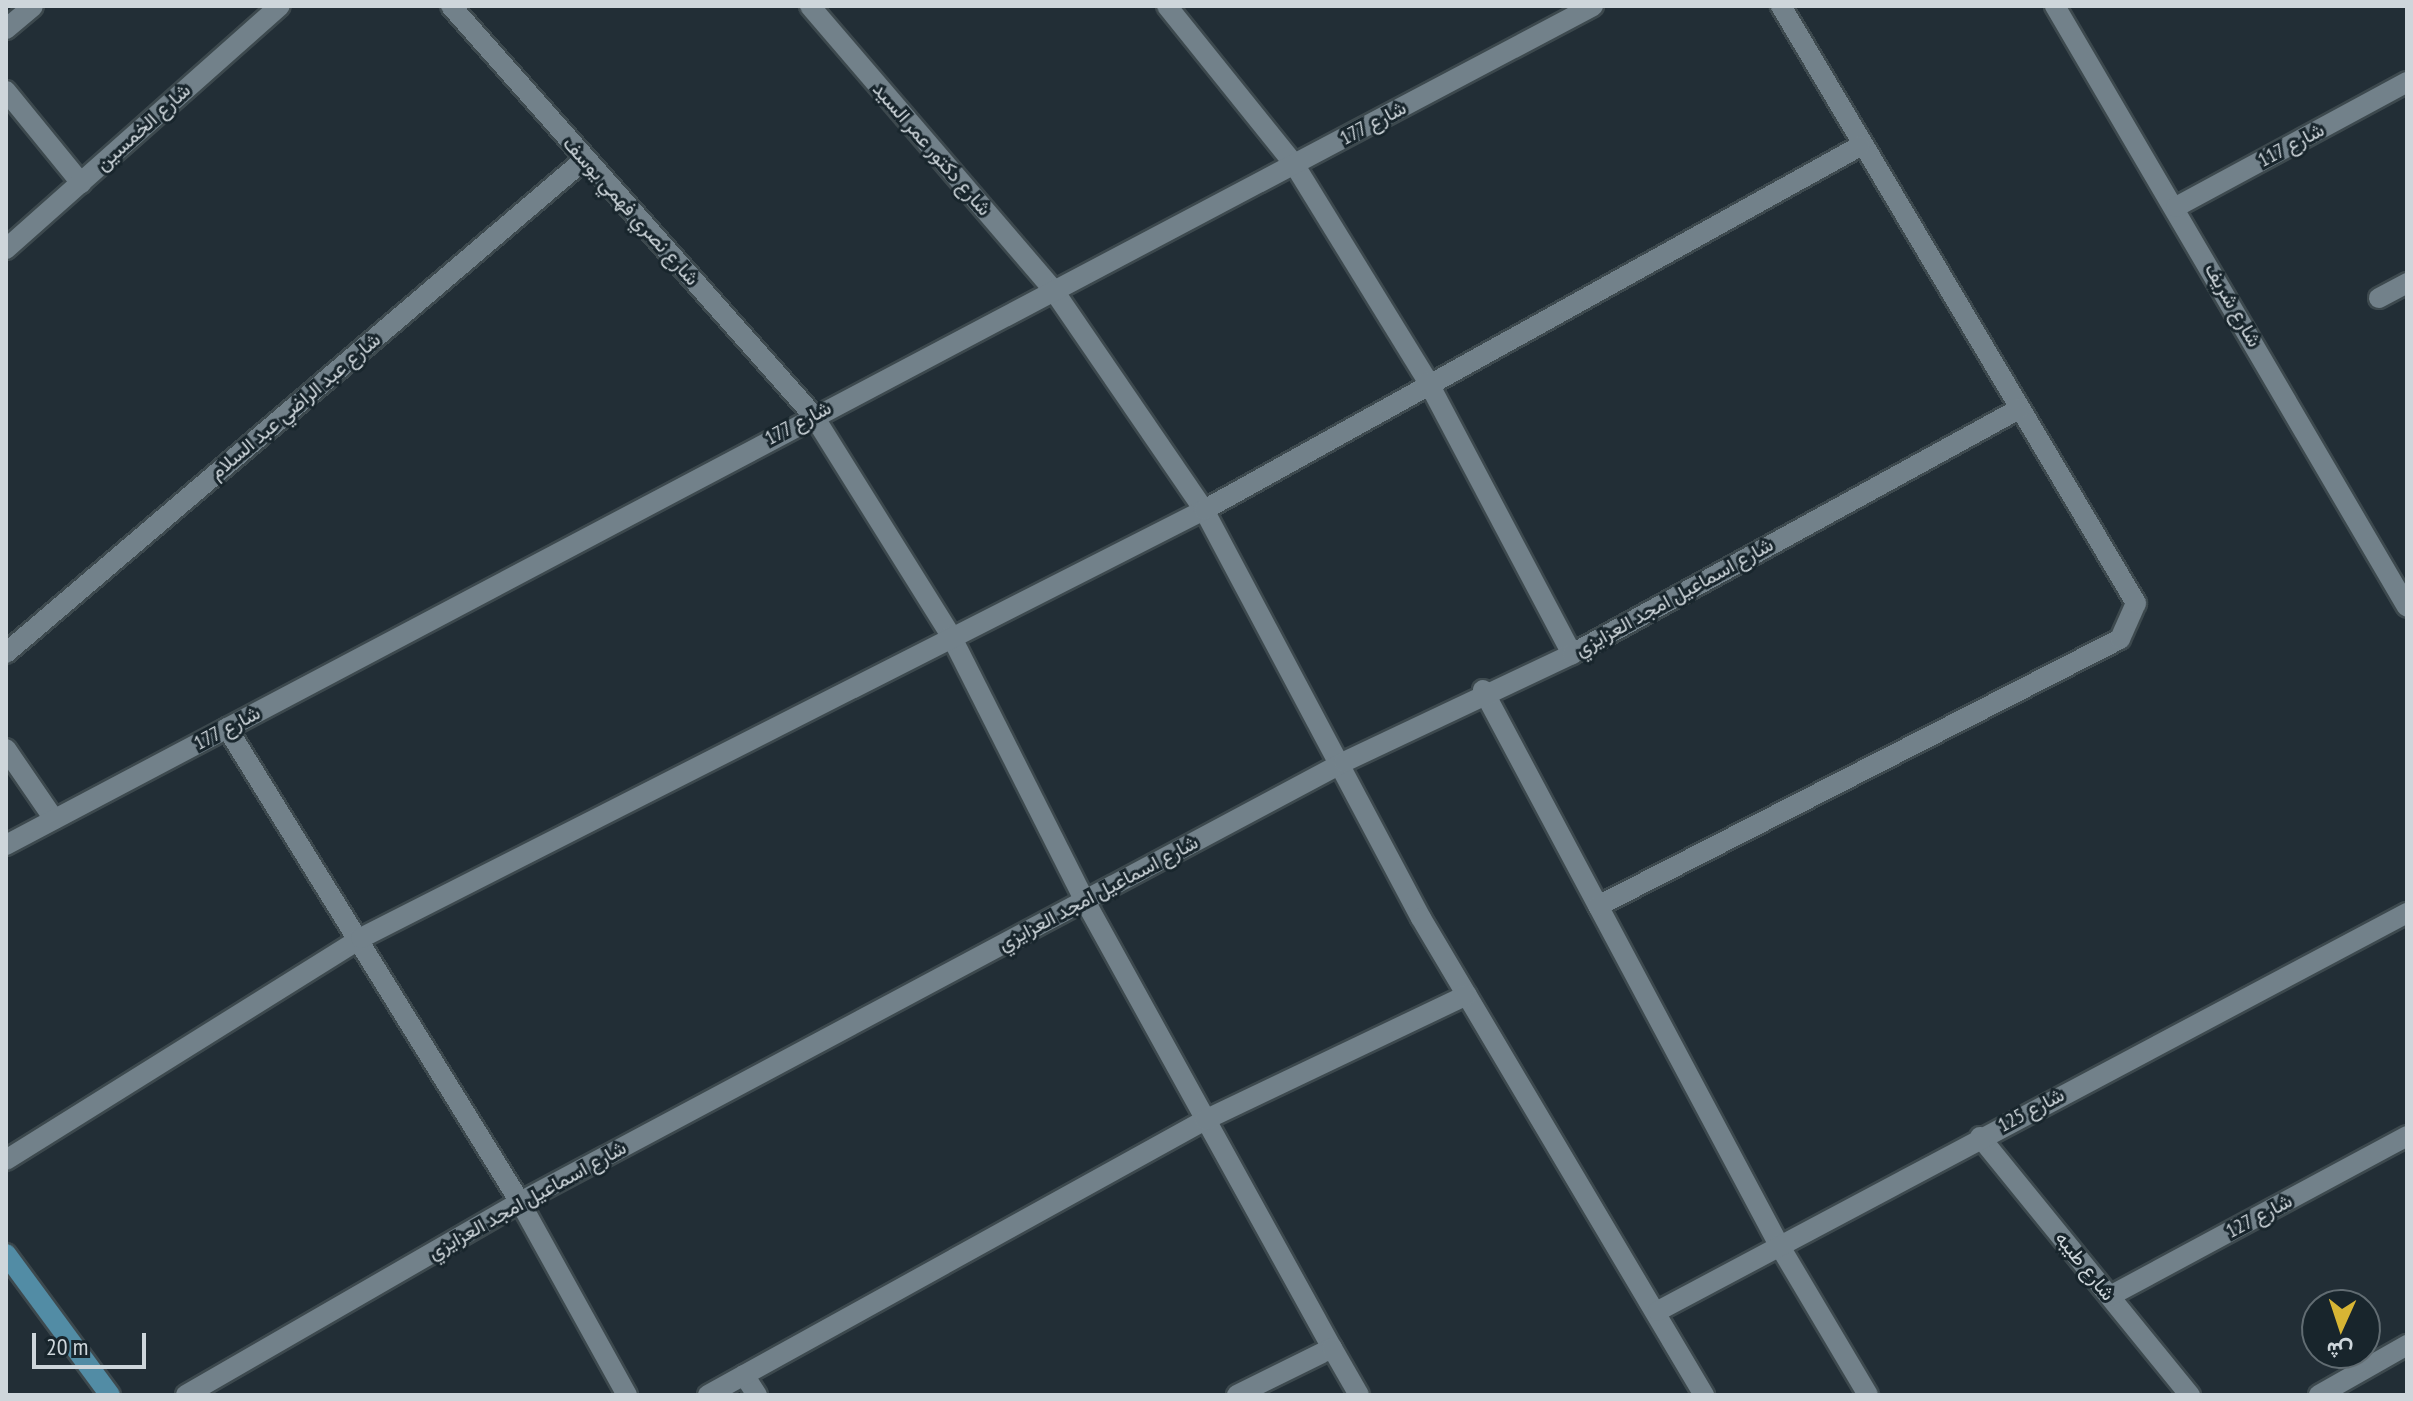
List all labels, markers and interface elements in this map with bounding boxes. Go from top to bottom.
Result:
street label: شارع دكتور عمر السيد [868,77,996,221]
street label: شارع الخمسين [91,78,195,176]
street label: شارع 177 [1336,96,1410,150]
street label: شارع 117 [2254,118,2328,172]
street label: شارع نصري فهمي يوسف [558,132,704,290]
street label: شارع شريف [2199,259,2267,351]
street label: شارع عبد الراضي عبد السلام [205,328,385,484]
street label: شارع 177 [761,396,835,450]
street label: شارع اسماعيل امجد العزايزي [1571,532,1777,662]
street label: شارع 177 [190,701,264,755]
street label: شارع اسماعيل امجد العزايزي [994,830,1202,956]
street label: شارع 125 [1994,1083,2068,1137]
street label: شارع اسماعيل امجد العزايزي [424,1135,630,1265]
street label: شارع 127 [2222,1189,2296,1243]
street label: شارع طيبه [2050,1227,2120,1305]
north arrow [2301,1289,2381,1369]
scale bar [36,1317,150,1367]
text: 20 m [46,1331,88,1362]
text: ش [2326,1336,2354,1366]

